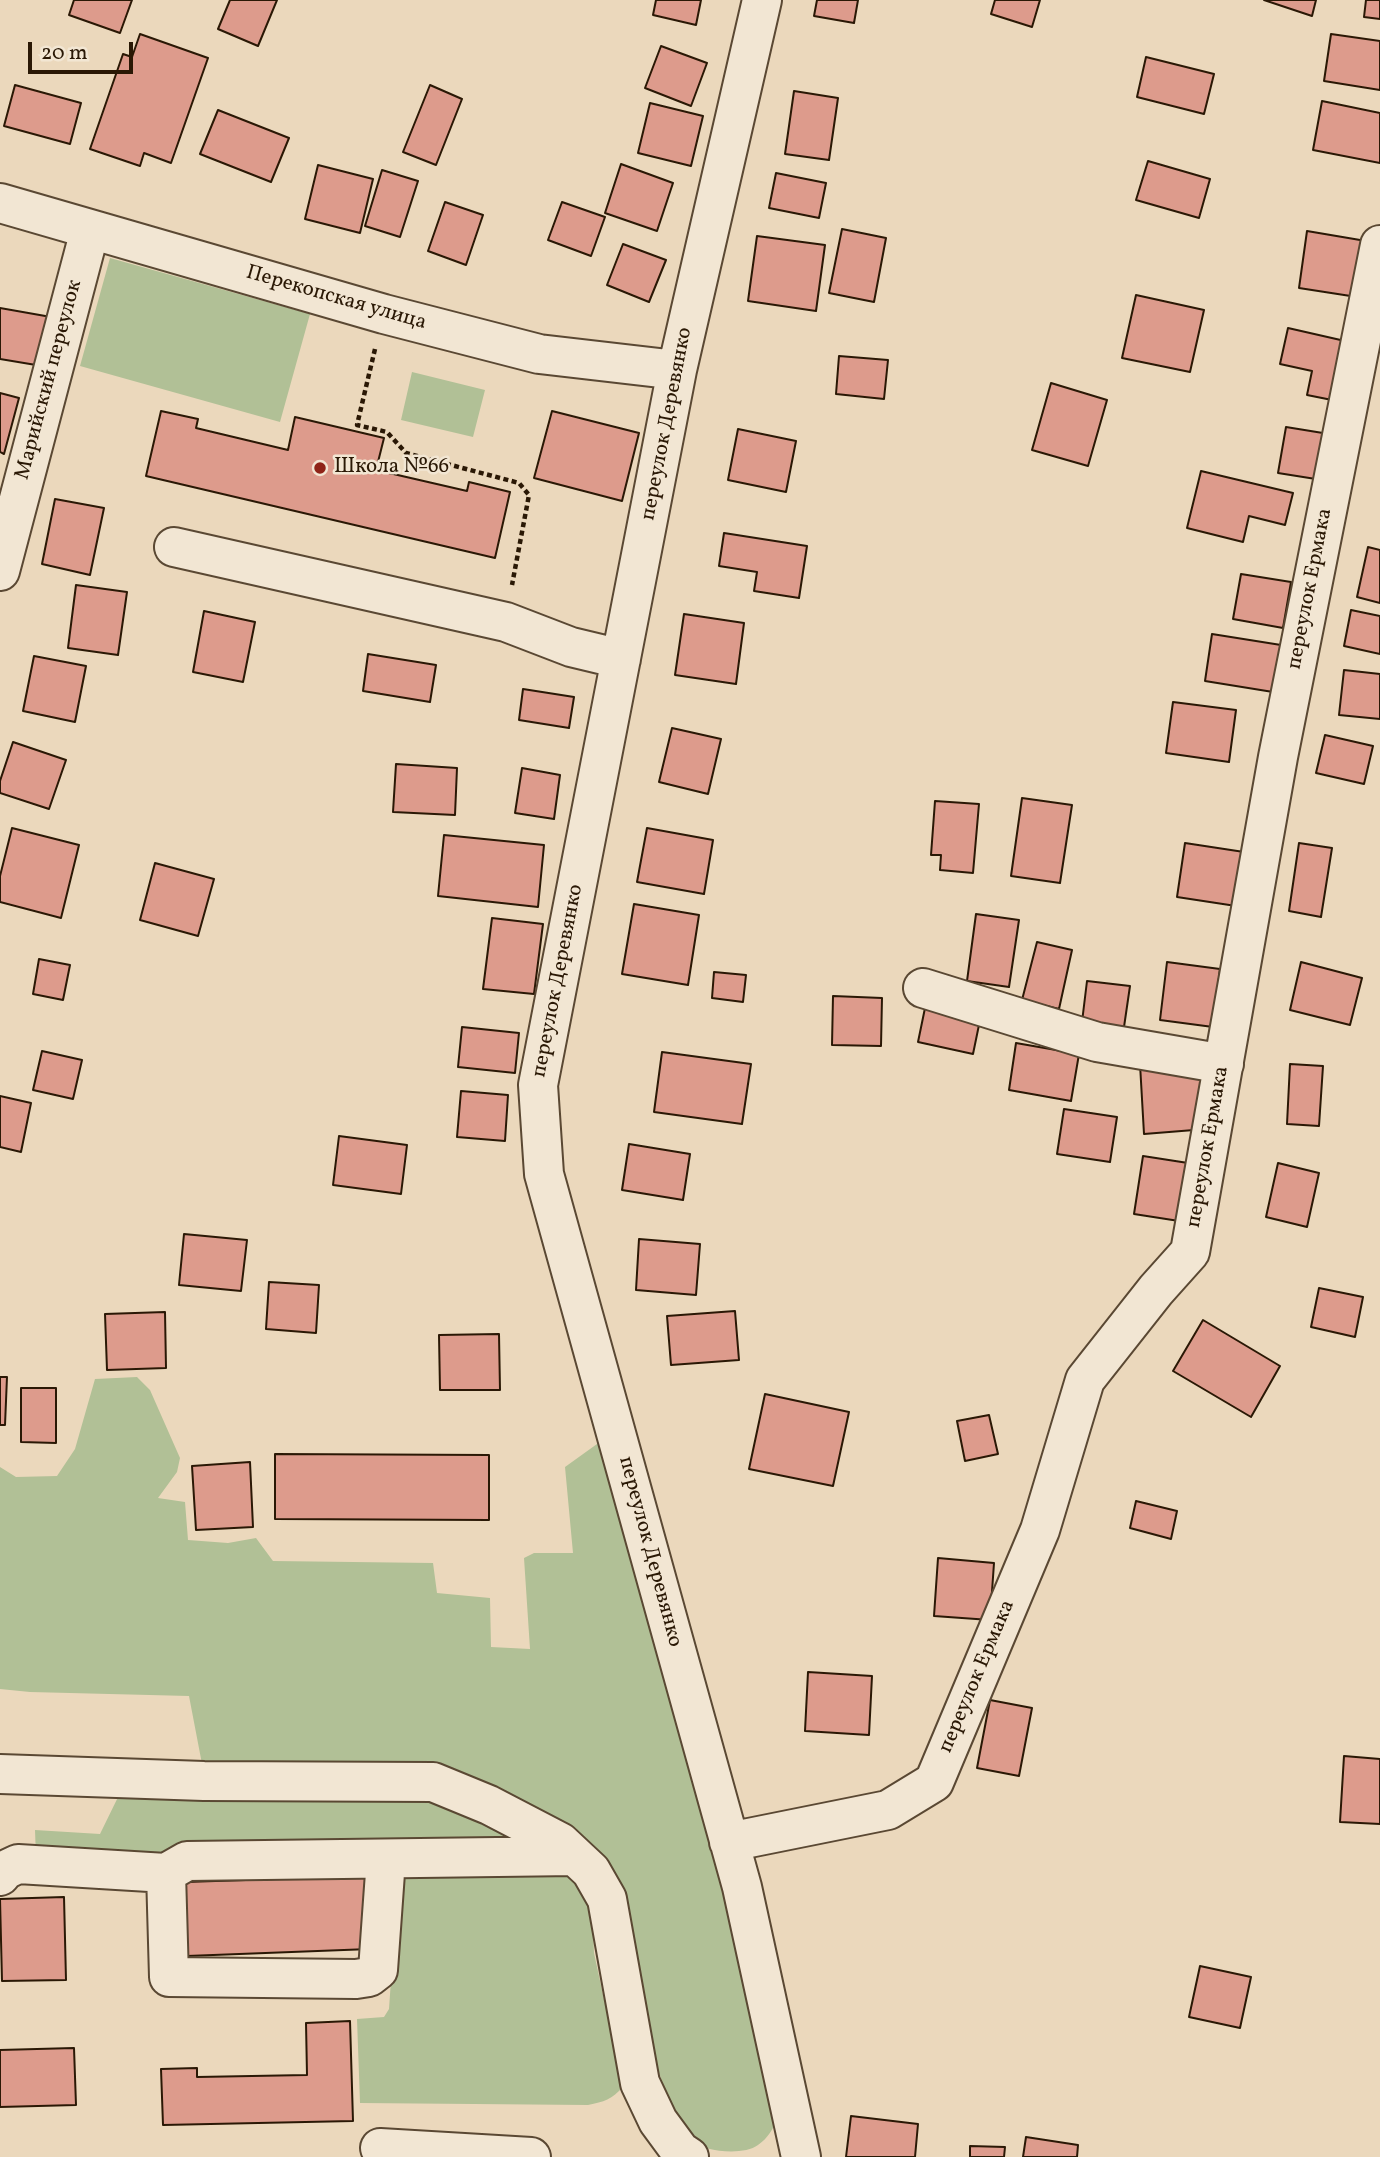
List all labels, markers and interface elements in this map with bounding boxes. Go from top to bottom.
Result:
scale bar [32,28,136,72]
text: 20 m [41,39,87,68]
street label: Перекопская улица [243,261,429,337]
street label: Марийский переулок [11,277,89,483]
street label: переулок Деревянко [637,325,699,523]
place label: Школа №66 [334,455,449,481]
marker: Школа №66 [312,460,328,476]
street label: переулок Ермака [1283,506,1339,672]
street label: переулок Деревянко [528,882,590,1080]
street label: переулок Ермака [1182,1064,1236,1230]
street label: переулок Деревянко [611,1454,687,1650]
street label: переулок Ермака [934,1597,1022,1757]

